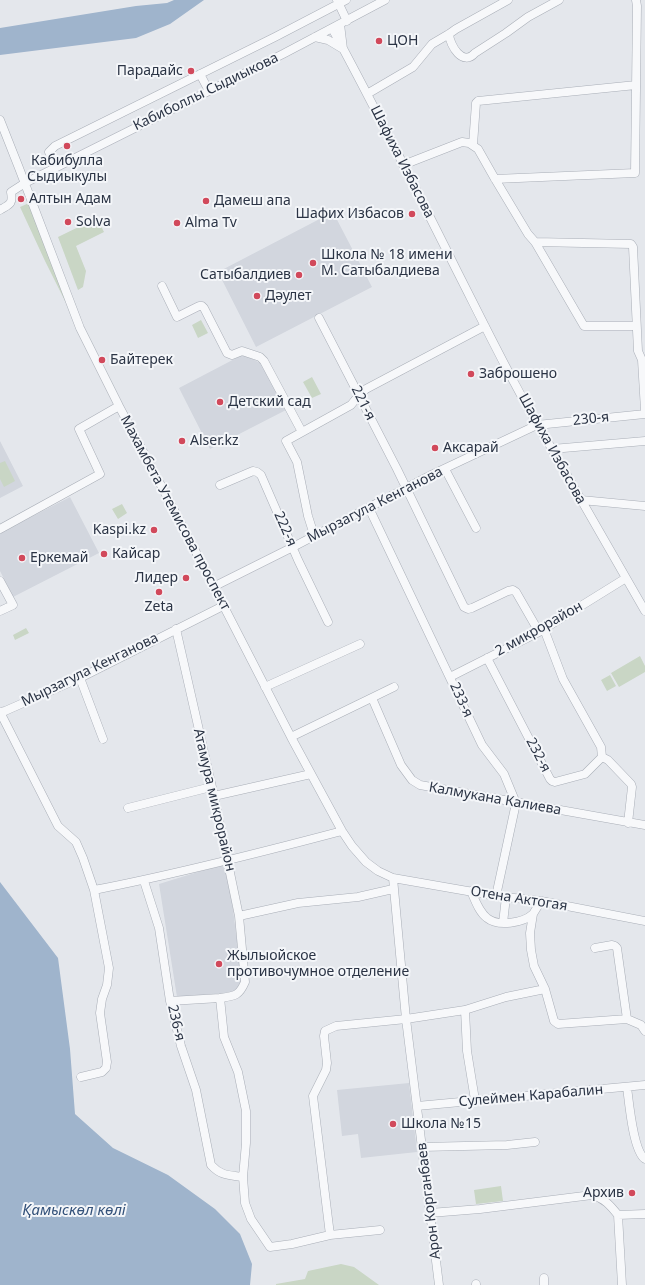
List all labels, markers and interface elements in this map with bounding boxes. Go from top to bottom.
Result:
place label: ЦОН [387,33,418,49]
marker: ЦОН [374,36,384,46]
street label: Кабиболлы Сыдиыкова [131,50,281,134]
place label: Парадайс [117,63,183,79]
marker: Парадайс [186,66,196,76]
street label: Шафиха Избасова [366,103,438,221]
marker: Кабибулла Сыдиыкулы [62,141,72,151]
place label: Кабибулла Сыдиыкулы [27,153,107,186]
place label: Алтын Адам [29,191,111,207]
place label: Дамеш апа [214,193,291,209]
marker: Алтын Адам [16,194,26,204]
marker: Дамеш апа [201,196,211,206]
place label: Шафих Избасов [295,206,404,222]
marker: Шафих Избасов [407,209,417,219]
place label: Solva [76,214,111,230]
place label: Alma Tv [185,215,237,231]
marker: Solva [63,217,73,227]
marker: Alma Tv [172,218,182,228]
place label: Школа № 18 имени М. Сатыбалдиева [321,247,453,280]
marker: Школа № 18 имени М. Сатыбалдиева [308,258,318,268]
place label: Сатыбалдиев [200,267,291,283]
marker: Сатыбалдиев [294,270,304,280]
place label: Дәулет [265,288,311,304]
marker: Дәулет [252,291,262,301]
place label: Байтерек [110,352,173,368]
marker: Байтерек [97,355,107,365]
place label: Заброшено [479,366,557,382]
marker: Заброшено [466,369,476,379]
street label: 221-я [347,383,379,423]
street label: Шафиха Избасова [515,391,589,507]
place label: Детский сад [228,394,311,410]
marker: Детский сад [215,397,225,407]
street label: 230-я [572,409,610,429]
street label: Махамбета Утемисова проспект [116,413,234,613]
place label: Alser.kz [190,433,239,449]
marker: Alser.kz [177,436,187,446]
place label: Аксарай [443,440,499,456]
marker: Аксарай [430,443,440,453]
street label: Мырзагула Кенганова [304,463,446,547]
street label: 222-я [270,509,300,549]
place label: Kaspi.kz [93,522,146,538]
marker: Kaspi.kz [149,525,159,535]
place label: Кайсар [112,546,160,562]
marker: Кайсар [99,549,109,559]
place label: Еркемай [30,550,88,566]
marker: Еркемай [17,553,27,563]
place label: Лидер [135,570,178,586]
marker: Лидер [181,573,191,583]
marker: Zeta [154,587,164,597]
street label: 2 микрорайон [492,598,586,660]
place label: Zeta [145,599,173,615]
street label: Мырзагула Кенганова [19,630,161,710]
street label: 233-я [446,680,476,720]
street label: Атамура микрорайон [189,727,239,873]
street label: 232-я [522,735,554,775]
street label: Калмукана Калиева [427,779,563,819]
street label: Отена Актогая [469,883,569,915]
place label: Жылыойское противочумное отделение [227,948,409,980]
marker: Жылыойское противочумное отделение [214,959,224,969]
street label: 236-я [164,1003,188,1043]
street label: Сулеймен Карабалин [458,1081,604,1111]
place label: Школа №15 [401,1116,481,1132]
marker: Школа №15 [388,1119,398,1129]
street label: Арон Корганбаев [413,1142,445,1260]
place label: Архив [583,1185,624,1201]
marker: Архив [627,1188,637,1198]
water label: Қамыскөл көлі [22,1202,126,1220]

